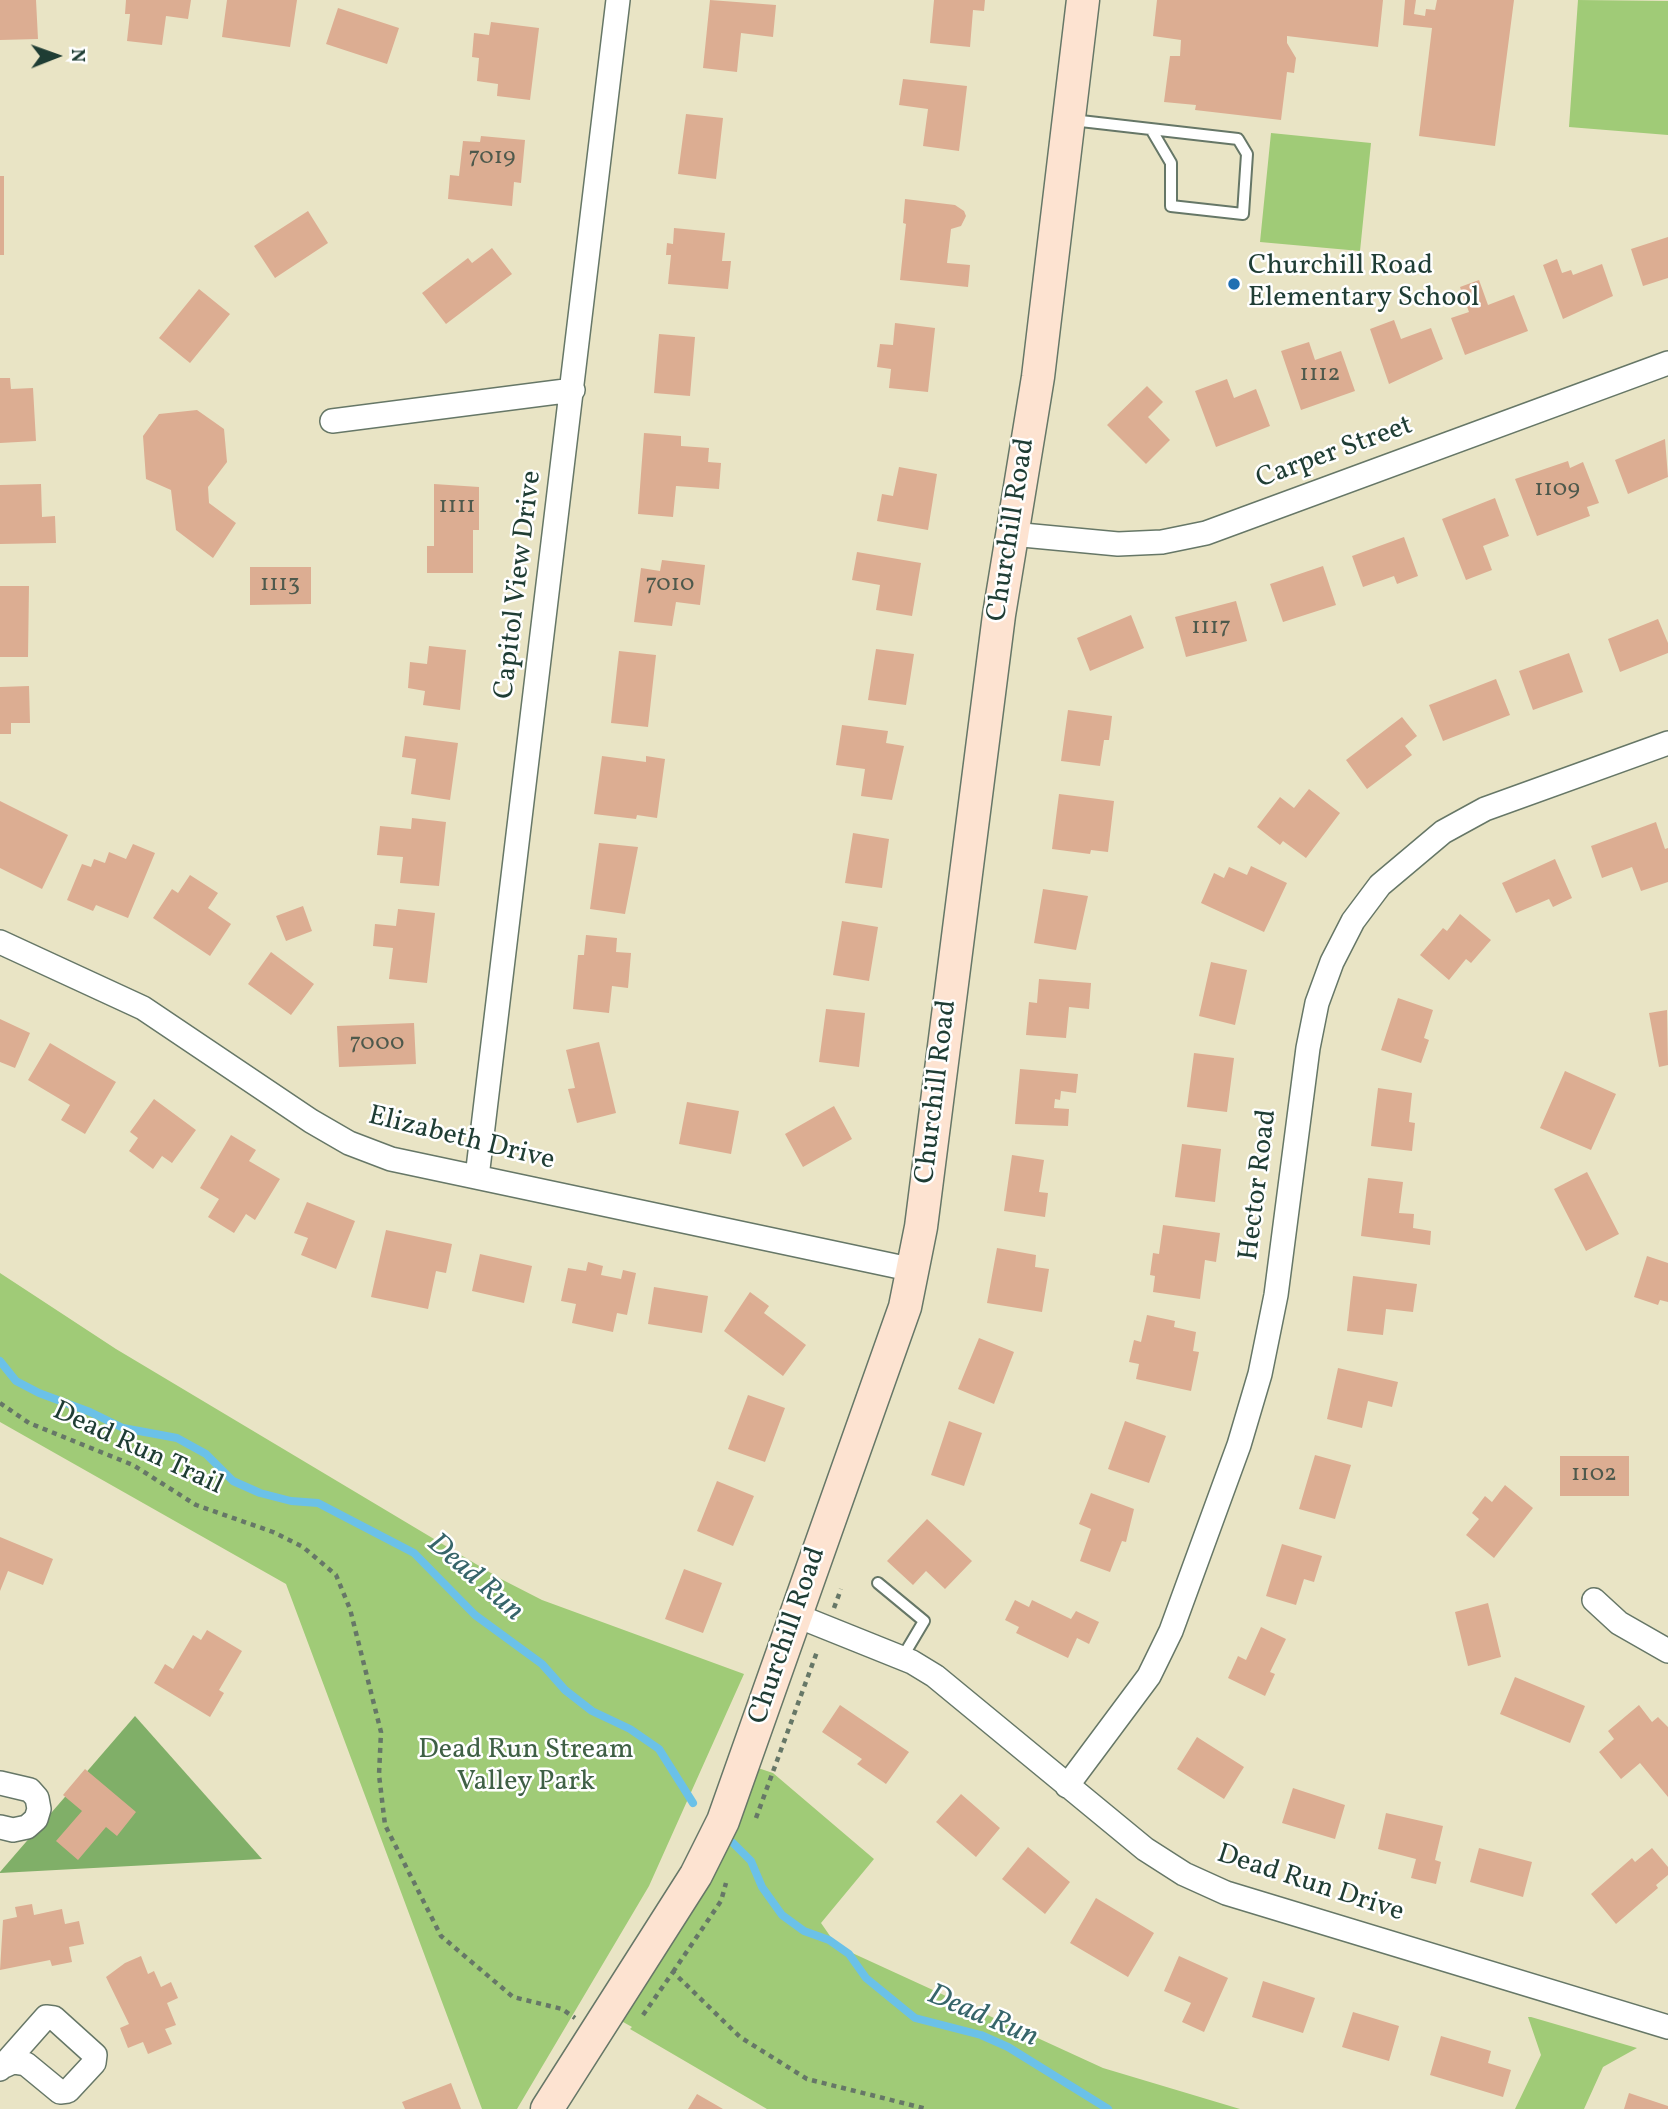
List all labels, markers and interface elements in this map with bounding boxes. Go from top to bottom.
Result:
north arrow [21,21,91,91]
text: N [64,49,90,63]
house number: 7019 [469,145,515,173]
place label: Churchill Road Elementary School [1248,251,1479,317]
marker: Churchill Road Elementary School [1226,276,1242,292]
house number: 1112 [1300,362,1340,390]
street label: Carper Street [1252,410,1418,498]
street label: Churchill Road [982,436,1044,624]
street label: Capitol View Drive [489,469,551,701]
house number: 1109 [1534,477,1580,505]
house number: 1111 [438,494,476,522]
house number: 1113 [260,572,300,600]
house number: 7010 [646,572,694,600]
house number: 1117 [1191,615,1231,643]
street label: Churchill Road [910,998,966,1186]
house number: 7000 [350,1031,404,1059]
street label: Elizabeth Drive [364,1101,558,1179]
street label: Hector Road [1234,1108,1286,1262]
street label: Dead Run Trail [46,1396,228,1504]
house number: 1102 [1571,1462,1617,1490]
water label: Dead Run [418,1527,530,1631]
street label: Churchill Road [743,1543,835,1729]
park label: Dead Run Stream Valley Park [418,1735,634,1801]
street label: Dead Run Drive [1212,1839,1408,1931]
water label: Dead Run [921,1979,1043,2057]

